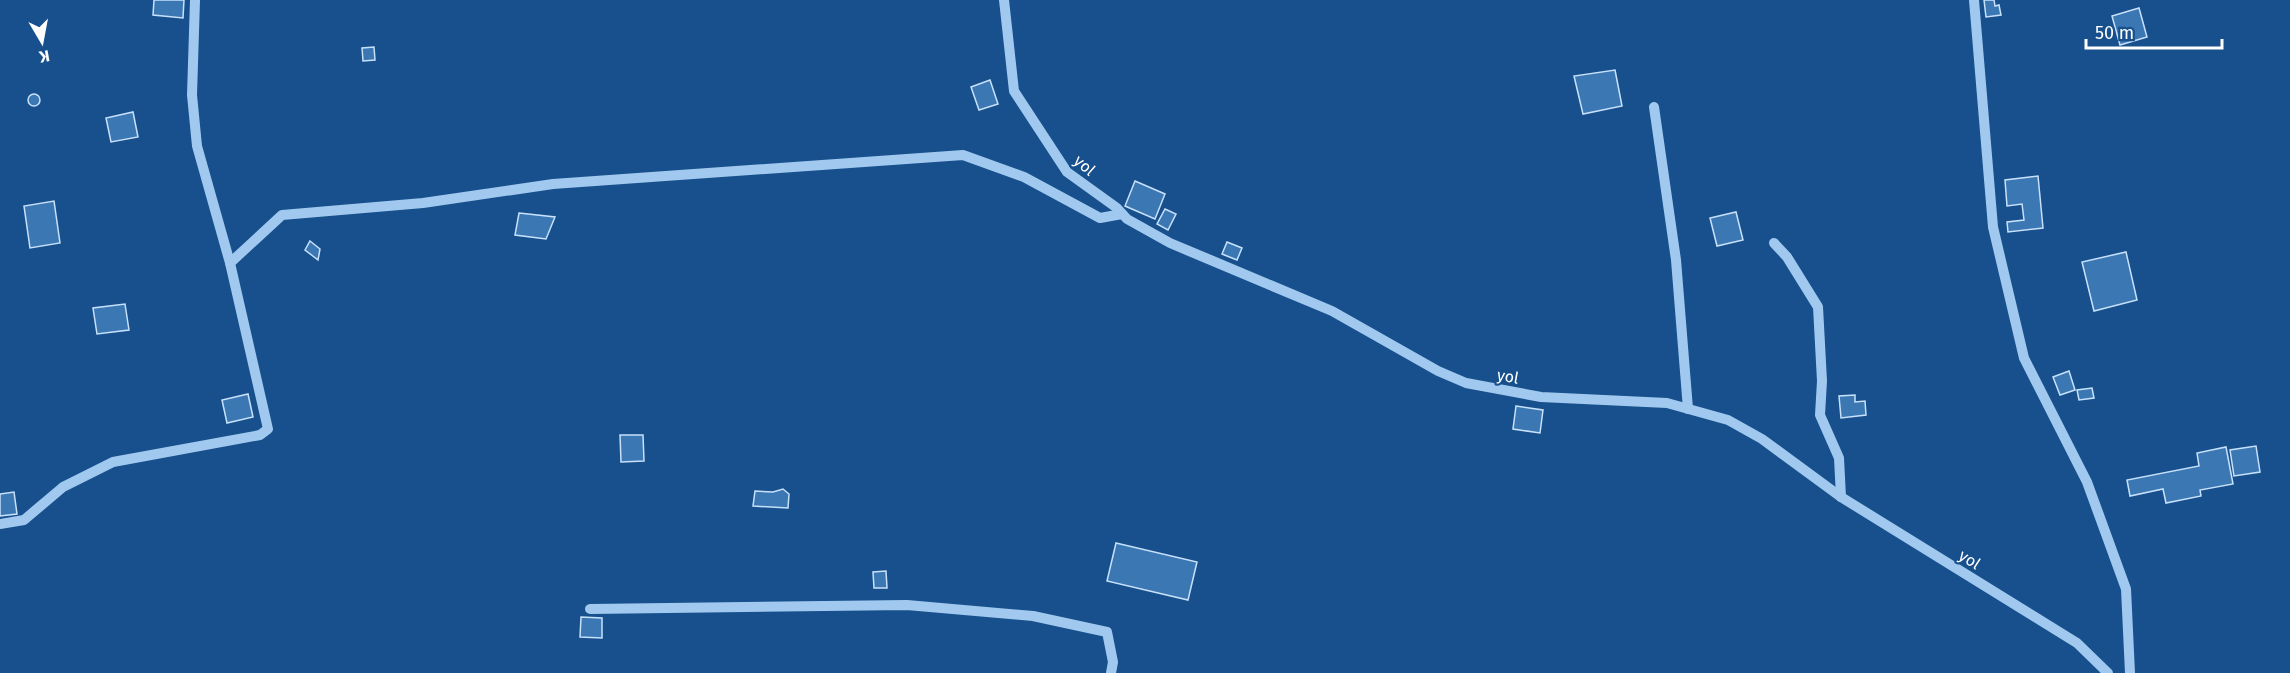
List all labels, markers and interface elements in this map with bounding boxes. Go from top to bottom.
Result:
north arrow [12,12,72,72]
scale bar [2086,12,2222,50]
text: 50 m [2095,22,2134,44]
text: K [37,46,51,67]
street label: yol [1070,151,1099,180]
street label: yol [1496,365,1521,388]
street label: yol [1955,546,1984,573]

